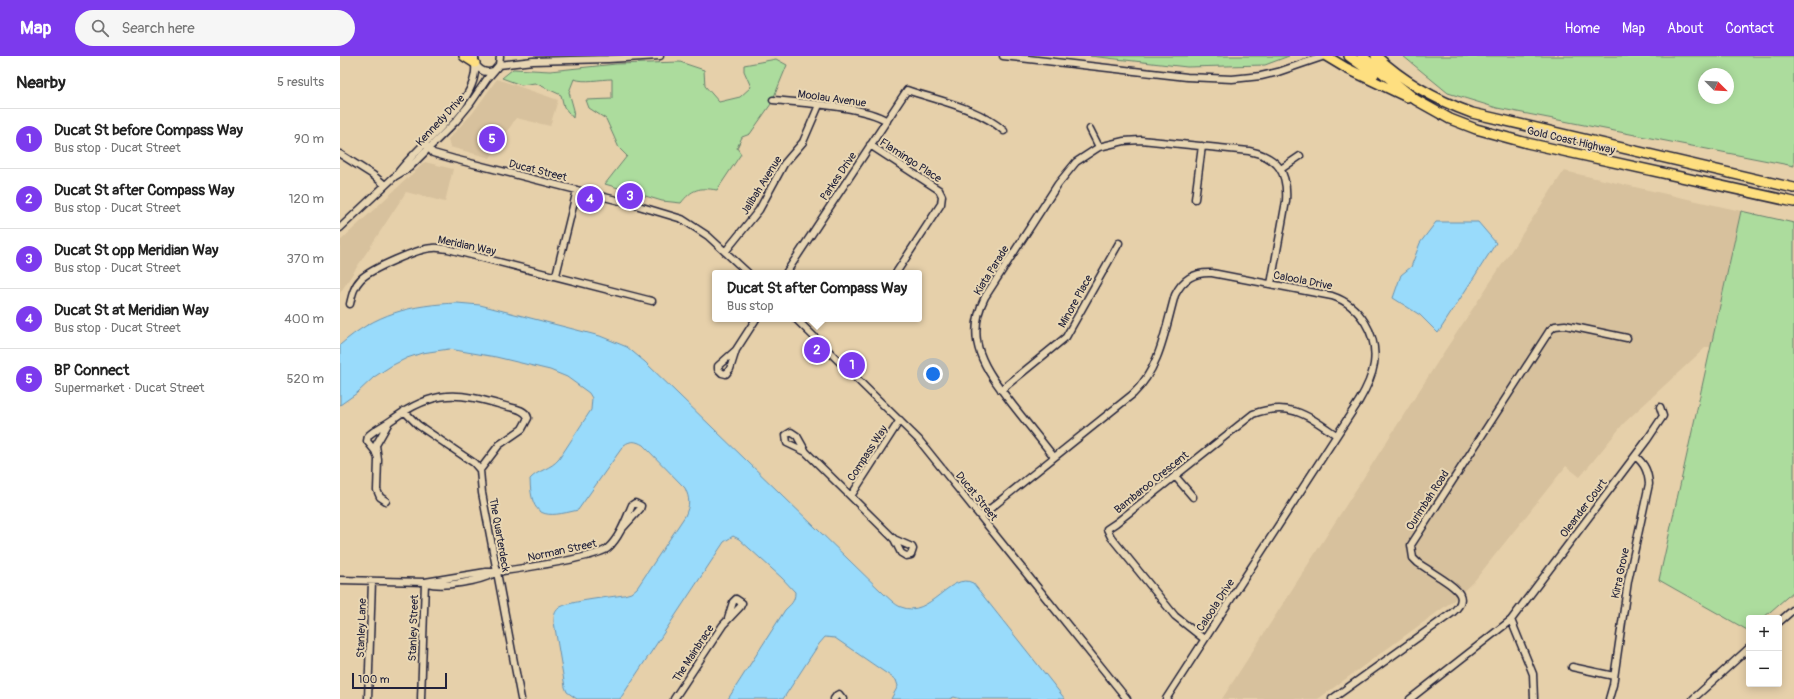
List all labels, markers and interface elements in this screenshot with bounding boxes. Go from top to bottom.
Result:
search box [75,10,355,46]
text: Map [20,16,51,40]
icon: search [89,17,111,39]
text: Search here [121,19,195,38]
text: Home [1565,20,1600,37]
text: Map [1622,20,1645,37]
text: About [1667,20,1703,37]
text: Contact [1725,20,1774,37]
north arrow [1698,68,1734,104]
text: Nearby [16,72,65,93]
text: 5 results [277,74,324,90]
street label: Moolau Avenue [797,87,868,110]
street label: Kennedy Drive [413,91,468,149]
text: Ducat St before Compass Way [54,121,243,140]
pin: 5 [479,124,505,154]
street label: Gold Coast Highway [1526,124,1617,157]
text: 1 [26,131,32,147]
text: 90 m [294,131,324,147]
street label: Flamingo Place [877,136,944,185]
text: Bus stop · Ducat Street [54,140,181,156]
street label: Parkes Drive [818,149,860,203]
street label: Jalibah Avenue [738,153,785,217]
street label: Ducat Street [508,157,569,184]
text: Ducat St after Compass Way [54,181,234,200]
pin: 3 [617,181,643,211]
pin: 4 [577,184,603,214]
text: 2 [25,191,33,207]
text: 120 m [288,191,324,207]
text: Bus stop · Ducat Street [54,200,181,216]
street label: Meridian Way [437,233,497,258]
text: Ducat St opp Meridian Way [54,241,218,260]
street label: Kiata Parade [971,243,1012,297]
text: 3 [25,251,33,267]
text: 370 m [287,251,324,267]
text: Bus stop · Ducat Street [54,260,181,276]
street label: Caloola Drive [1272,268,1334,293]
popup [712,270,922,322]
street label: Minore Place [1056,272,1096,330]
text: Ducat St after Compass Way [727,279,907,298]
text: Bus stop [727,298,774,314]
text: Ducat St at Meridian Way [54,301,209,320]
text: 4 [25,311,33,327]
text: 400 m [284,311,324,327]
text: Bus stop · Ducat Street [54,320,181,336]
pin: 2 [804,335,830,365]
pin: 1 [839,350,865,380]
text: BP Connect [54,361,129,380]
your location [923,364,943,384]
text: 5 [25,371,33,387]
text: 520 m [286,371,324,387]
text: Supermarket · Ducat Street [54,380,204,396]
street label: Compass Way [845,423,890,484]
street label: Bambaroo Crescent [1112,448,1191,516]
street label: Ourimbah Road [1403,468,1452,533]
street label: Ducat Street [953,469,1001,524]
street label: Oleander Court [1557,476,1610,540]
street label: The Quarterdeck [487,497,512,574]
street label: Norman Street [526,537,598,564]
street label: Kirra Grove [1609,546,1632,600]
street label: Caloola Drive [1194,576,1238,634]
street label: Stanley Street [406,594,421,662]
street label: Stanley Lane [354,597,369,658]
map controls [1746,615,1782,687]
button: + [1746,615,1782,651]
street label: The Mainbrace [670,622,717,684]
button: − [1746,651,1782,687]
scale bar [352,671,447,690]
text: 100 m [358,673,389,686]

